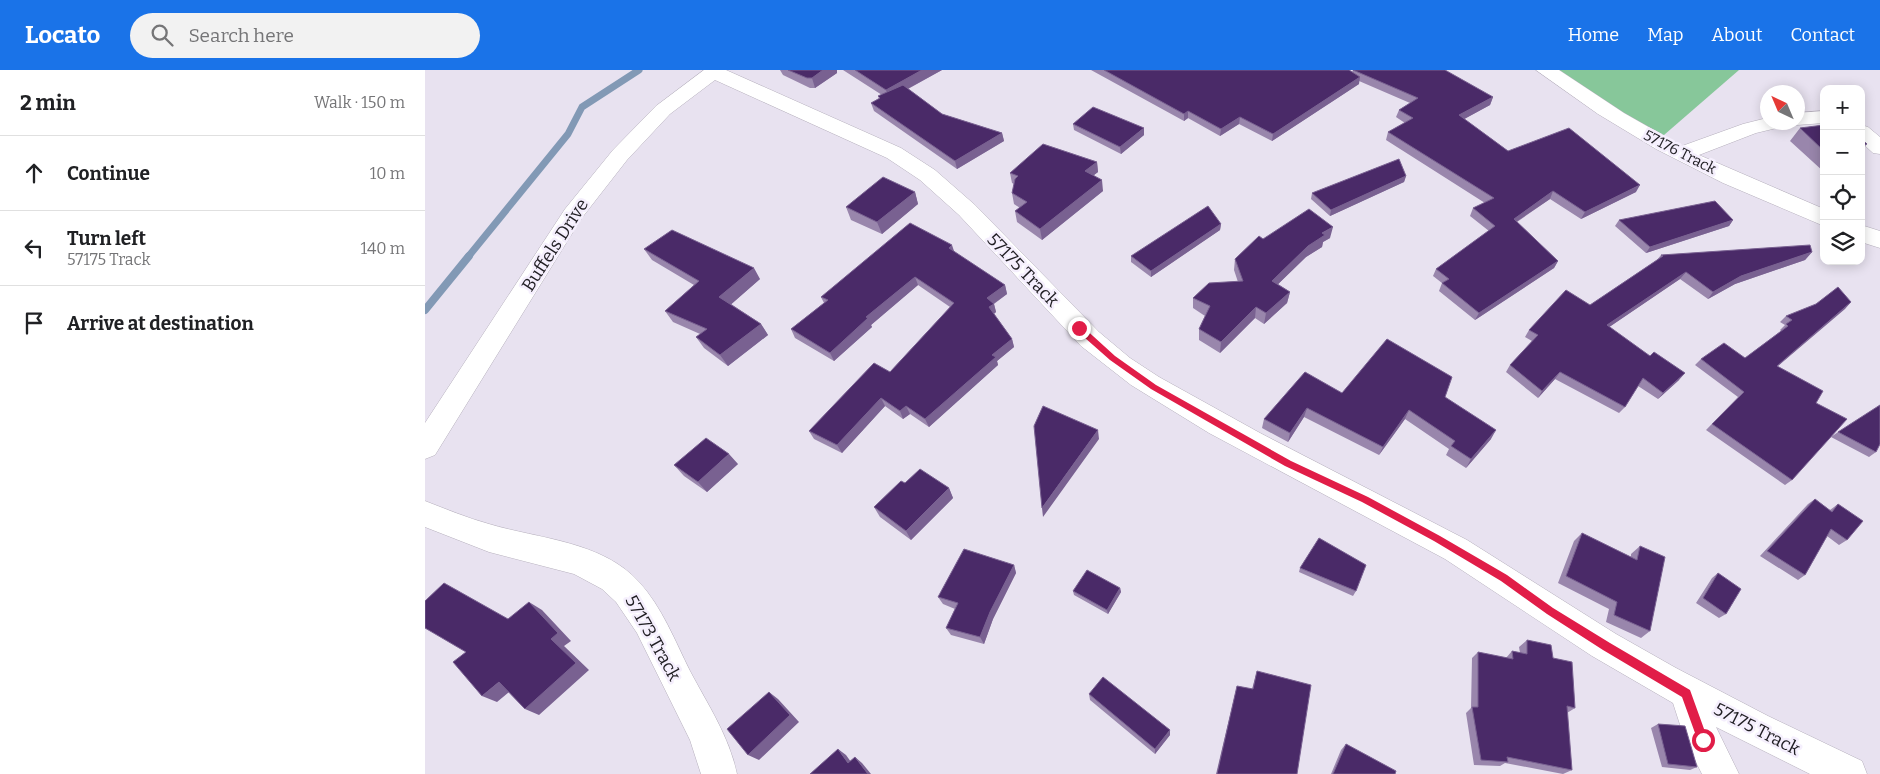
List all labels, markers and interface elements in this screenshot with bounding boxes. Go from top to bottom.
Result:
search box [130,13,480,58]
text: Locato [25,21,100,49]
icon: search [148,21,176,49]
text: Search here [188,24,294,47]
text: Home [1568,24,1619,46]
text: Map [1647,24,1683,46]
text: About [1711,24,1762,46]
text: Contact [1790,24,1855,46]
north arrow [1760,85,1805,130]
map controls [1820,85,1865,265]
button: + [1820,85,1865,130]
text: 2 min [20,90,76,116]
text: Walk · 150 m [314,93,405,112]
street label: 57176 Track [1641,126,1720,178]
button: − [1820,130,1865,175]
icon: ahead [20,159,48,187]
text: Continue [67,162,150,185]
text: 10 m [370,164,405,183]
button: locate [1820,175,1865,220]
street label: Buffels Drive [517,195,593,295]
button: layers [1820,220,1865,265]
text: Turn left [67,227,146,250]
street label: 57175 Track [982,229,1064,312]
icon: left [20,234,48,262]
text: 140 m [360,239,405,258]
text: 57175 Track [67,250,151,269]
icon: arrive [20,309,48,337]
text: Arrive at destination [67,312,254,335]
route end [1068,317,1091,340]
street label: 57173 Track [620,591,686,685]
street label: 57175 Track [1710,698,1805,760]
route start [1692,729,1715,752]

